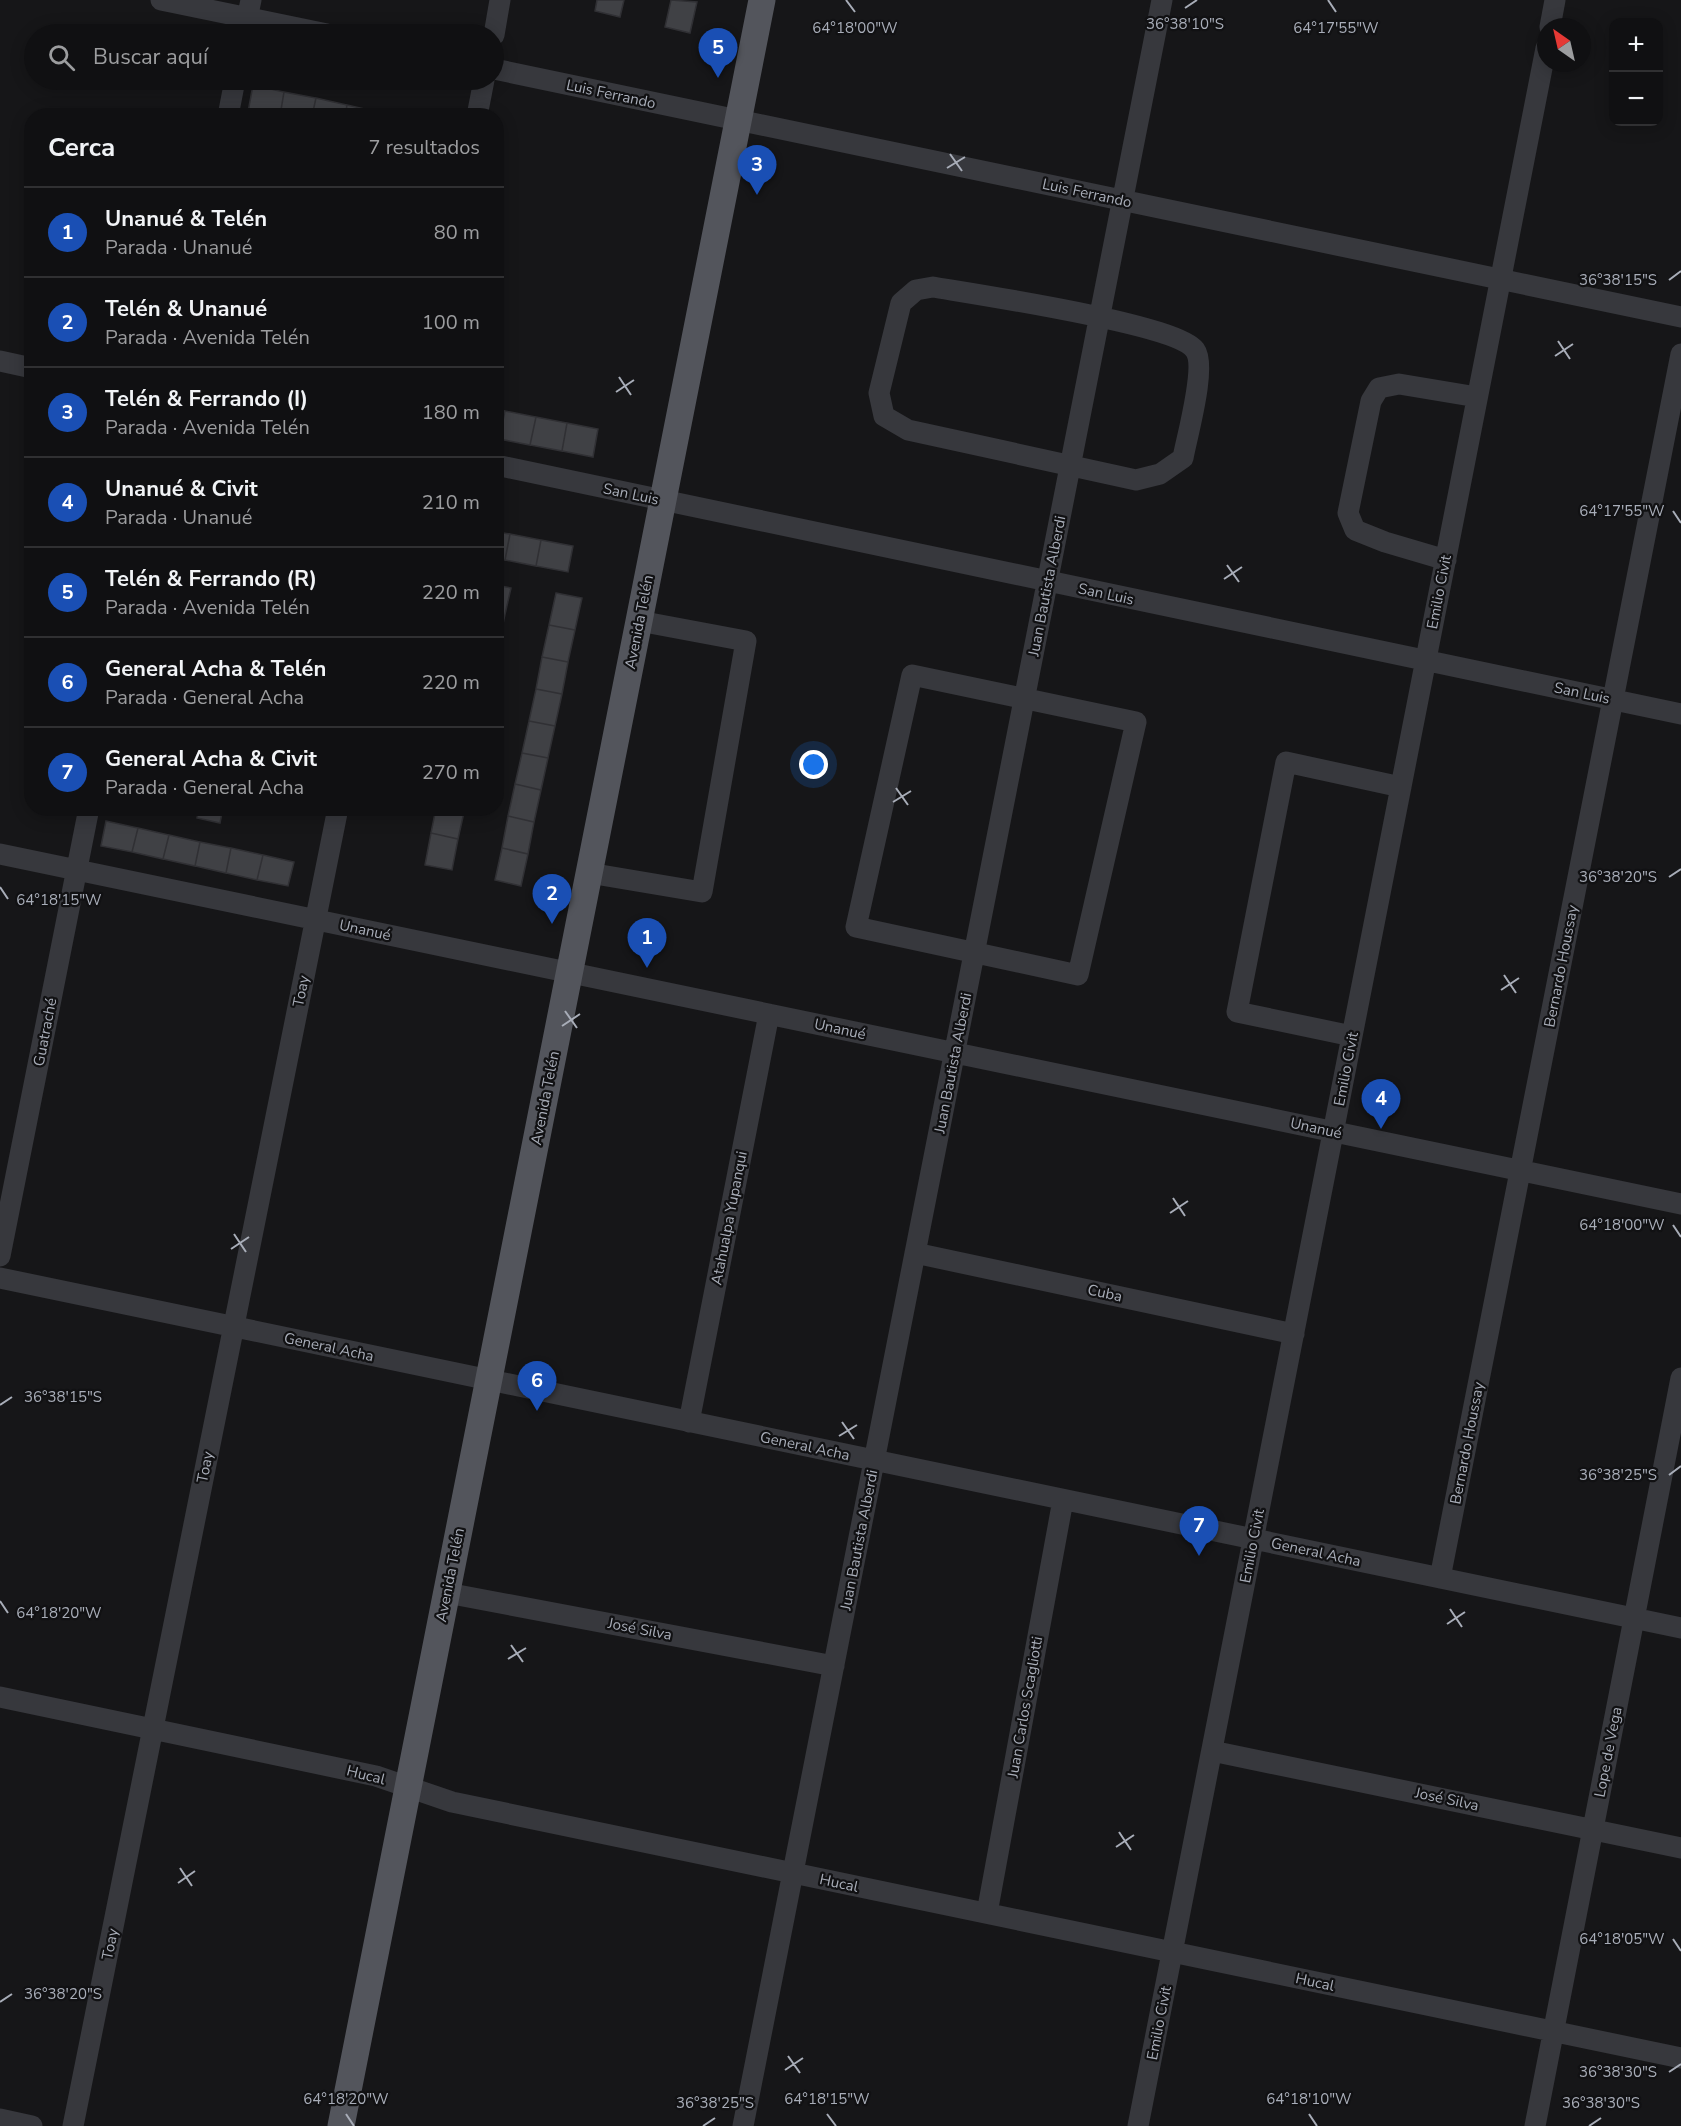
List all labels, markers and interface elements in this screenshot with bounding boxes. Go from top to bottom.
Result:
text: 36°38'10"S [1146,14,1224,34]
text: 64°18'00"W [812,18,898,38]
text: 64°17'55"W [1293,18,1379,38]
north arrow [1537,18,1591,72]
map controls [1609,18,1663,126]
button: + [1609,18,1663,72]
search box [24,24,504,90]
pin: 5 [698,28,738,78]
icon: search [45,41,78,74]
text: Buscar aquí [93,42,208,72]
button: − [1609,72,1663,126]
street label: Luis Ferrando [564,75,658,113]
text: Cerca [48,130,115,165]
text: 7 resultados [369,134,480,161]
pin: 3 [738,146,777,195]
street label: Luis Ferrando [1040,174,1134,212]
text: Unanué & Telén [105,204,267,234]
text: 1 [62,219,74,246]
text: 80 m [434,219,480,246]
text: Parada · Unanué [105,234,252,261]
text: 36°38'15"S [1579,270,1657,290]
text: Telén & Unanué [105,294,267,324]
text: 2 [62,309,74,336]
text: 100 m [422,309,480,336]
text: Parada · Avenida Telén [105,324,310,351]
text: Telén & Ferrando (I) [105,384,308,414]
text: 3 [62,399,74,426]
text: 180 m [422,399,480,426]
text: Parada · Avenida Telén [105,414,310,441]
text: Unanué & Civit [105,474,258,504]
street label: San Luis [601,478,661,510]
text: 4 [62,489,74,516]
text: 210 m [422,489,480,516]
text: 64°17'55"W [1579,501,1665,521]
text: Parada · Unanué [105,504,252,531]
street label: Juan Bautista Alberdi [1023,514,1070,659]
street label: Emilio Civit [1422,552,1456,631]
text: Telén & Ferrando (R) [105,564,317,594]
street label: Avenida Telén [620,573,658,671]
street label: San Luis [1076,578,1136,610]
text: 5 [62,579,74,606]
text: 220 m [422,579,480,606]
text: Parada · Avenida Telén [105,594,310,621]
text: General Acha & Telén [105,654,326,684]
text: 6 [62,669,74,696]
text: 220 m [422,669,480,696]
street label: San Luis [1552,677,1612,709]
text: Parada · General Acha [105,684,304,711]
text: General Acha & Civit [105,744,317,774]
your location [799,750,828,779]
text: 7 [62,759,74,786]
text: 270 m [422,759,480,786]
text: Parada · General Acha [105,774,304,801]
text: 36°38'20"S [1579,867,1657,887]
pin: 2 [532,874,572,924]
text: 64°18'15"W [16,890,102,910]
street label: Bernardo Houssay [1539,903,1583,1029]
street label: Unanué [337,915,393,945]
pin: 1 [628,918,666,968]
street label: Toay [288,973,314,1009]
street label: Juan Bautista Alberdi [929,991,976,1136]
street label: Guatraché [29,996,61,1068]
street label: Unanué [812,1014,868,1044]
street label: Emilio Civit [1329,1029,1363,1108]
street label: Avenida Telén [526,1049,564,1147]
pin: 4 [1362,1080,1400,1129]
street label: Unanué [1288,1113,1344,1143]
street label: Atahualpa Yupanqui [706,1149,752,1287]
text: 64°18'00"W [1579,1215,1665,1235]
street label: Cuba [1086,1280,1124,1306]
street label: General Acha [282,1328,376,1366]
pin: 6 [518,1362,556,1411]
street label: Bernardo Houssay [1445,1380,1489,1506]
text: 36°38'15"S [24,1387,102,1407]
street label: General Acha [758,1427,852,1465]
street label: Toay [192,1449,218,1485]
text: 36°38'25"S [1579,1465,1657,1485]
street label: Juan Bautista Alberdi [835,1468,882,1613]
pin: 7 [1180,1506,1218,1556]
street label: Emilio Civit [1235,1506,1269,1585]
street label: Avenida Telén [431,1526,469,1624]
street label: General Acha [1269,1533,1363,1571]
text: 64°18'20"W [16,1603,102,1623]
street label: José Silva [605,1613,674,1645]
street label: Juan Carlos Scagliotti [1003,1635,1047,1780]
street label: Lope de Vega [1589,1705,1627,1799]
street label: Hucal [345,1761,388,1790]
street label: José Silva [1412,1782,1481,1816]
street label: Hucal [818,1869,861,1897]
street label: Toay [97,1926,123,1962]
text: 64°18'05"W [1579,1929,1665,1949]
street label: Hucal [1294,1968,1337,1996]
street label: Emilio Civit [1142,1983,1176,2062]
text: 36°38'20"S [24,1984,102,2004]
text: 36°38'30"S [1579,2062,1657,2082]
text: 64°18'20"W [303,2089,389,2109]
text: 64°18'15"W [784,2089,870,2109]
text: 64°18'10"W [1266,2089,1352,2109]
text: 36°38'25"S [676,2093,754,2113]
text: 36°38'30"S [1562,2093,1640,2113]

